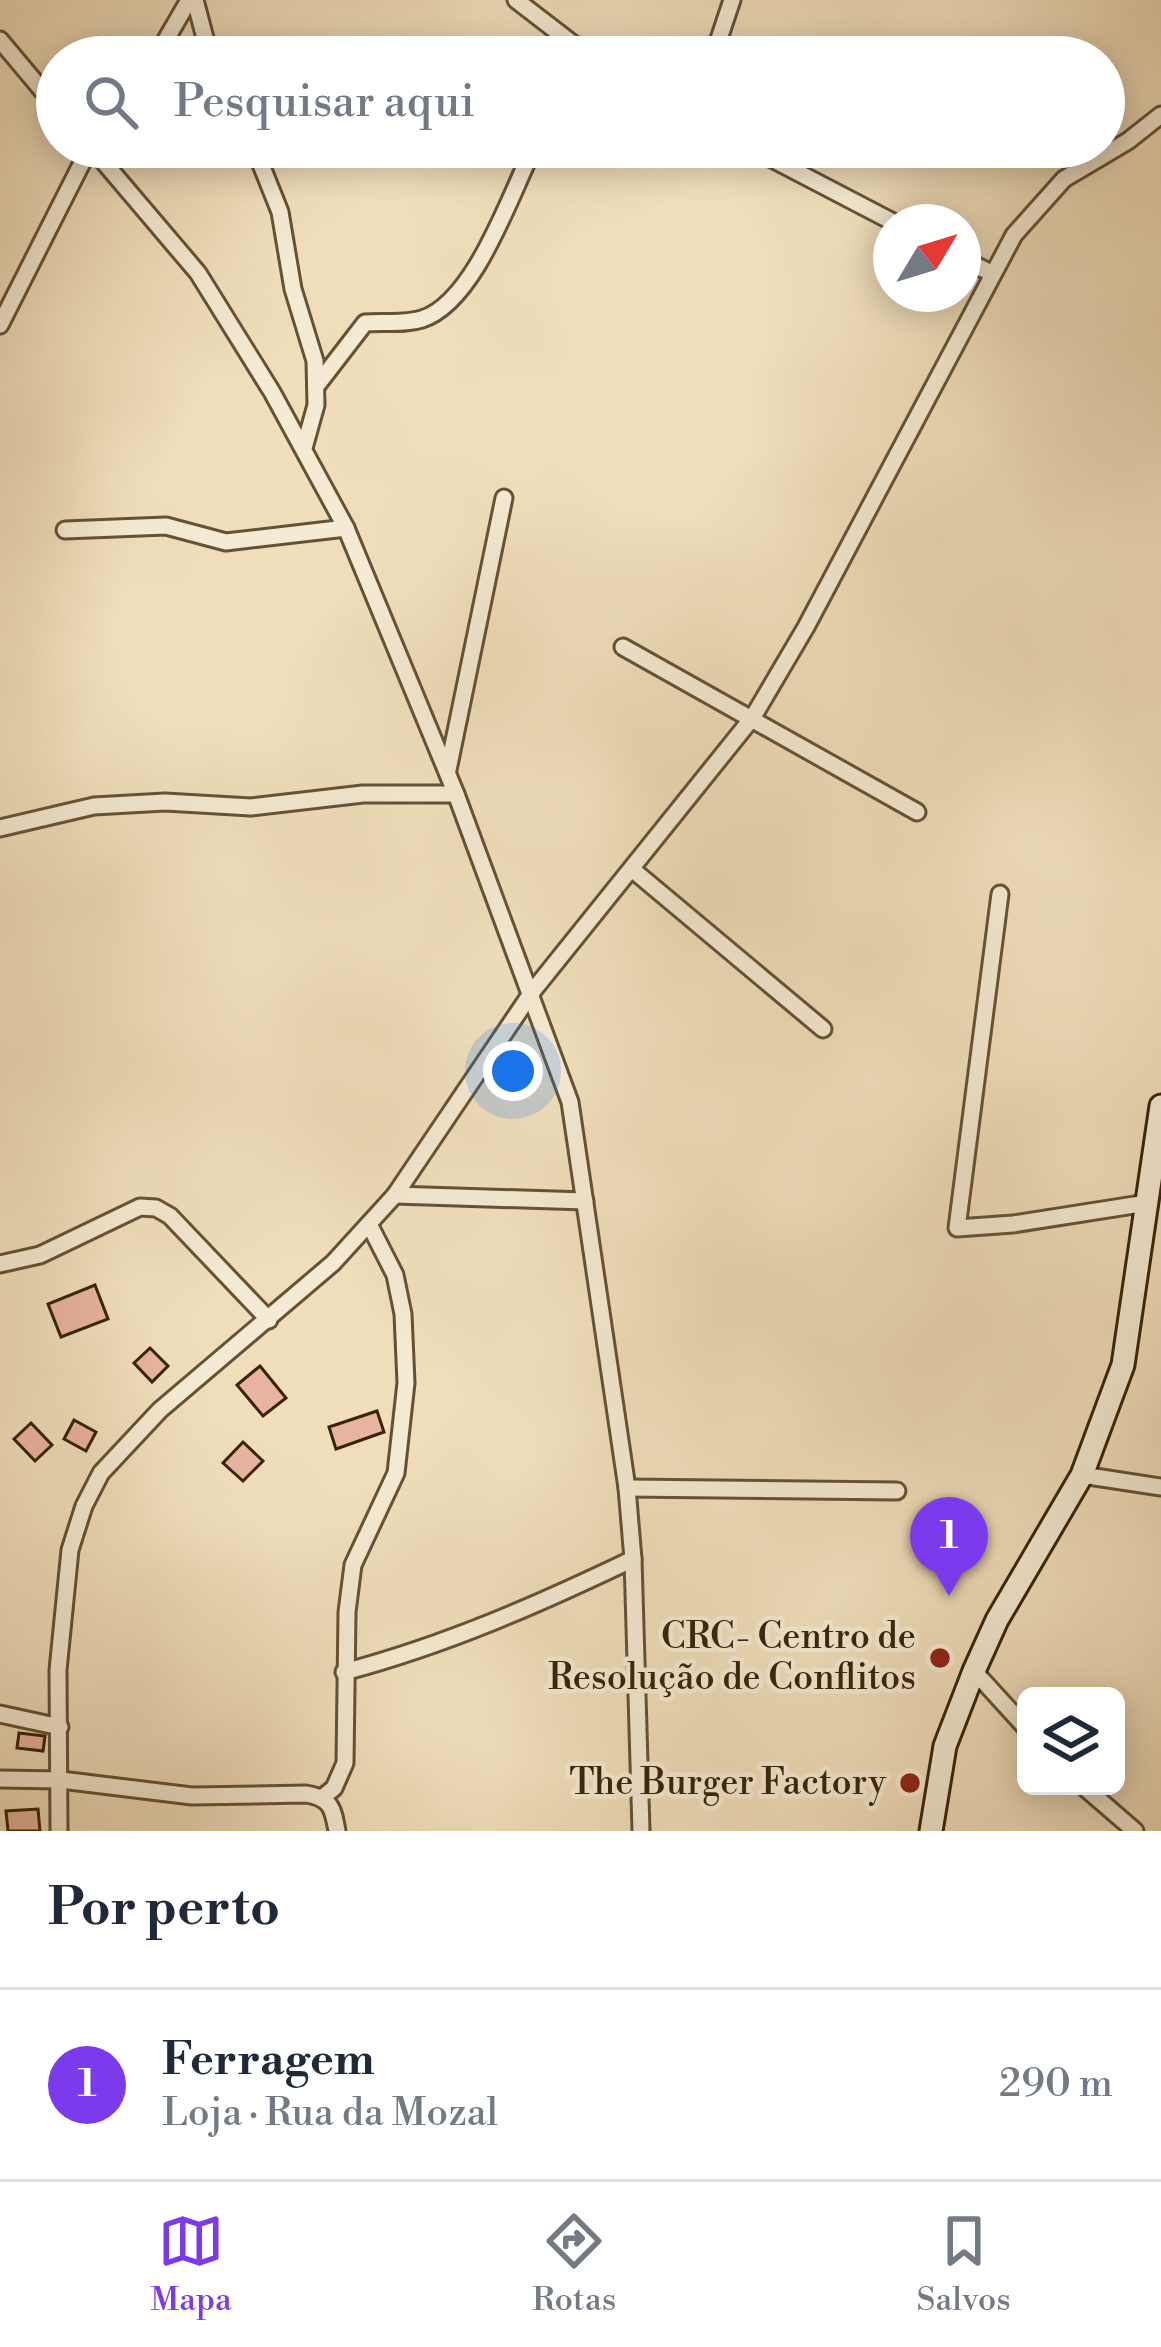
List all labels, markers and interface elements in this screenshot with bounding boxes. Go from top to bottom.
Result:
search box [36,36,1125,168]
icon: search [78,69,144,135]
text: Pesquisar aqui [174,74,475,131]
north arrow [873,204,981,312]
your location [483,1041,543,1101]
pin: 1 [910,1497,988,1596]
place label: CRC- Centro de Resolução de Conflitos [548,1615,916,1701]
marker: CRC- Centro de Resolução de Conflitos [927,1645,953,1671]
map controls [1017,1687,1125,1795]
button: layers [1017,1687,1125,1795]
place label: The Burger Factory [569,1761,886,1806]
marker: The Burger Factory [897,1770,923,1796]
text: Por perto [48,1877,280,1941]
text: Ferragem [162,2032,375,2089]
text: 1 [78,2060,96,2109]
text: 290 m [999,2060,1113,2109]
text: Loja · Rua da Mozal [162,2089,498,2138]
tab: Mapa [150,2208,232,2321]
tab: Rotas [532,2208,616,2321]
tab: Salvos [917,2208,1011,2321]

